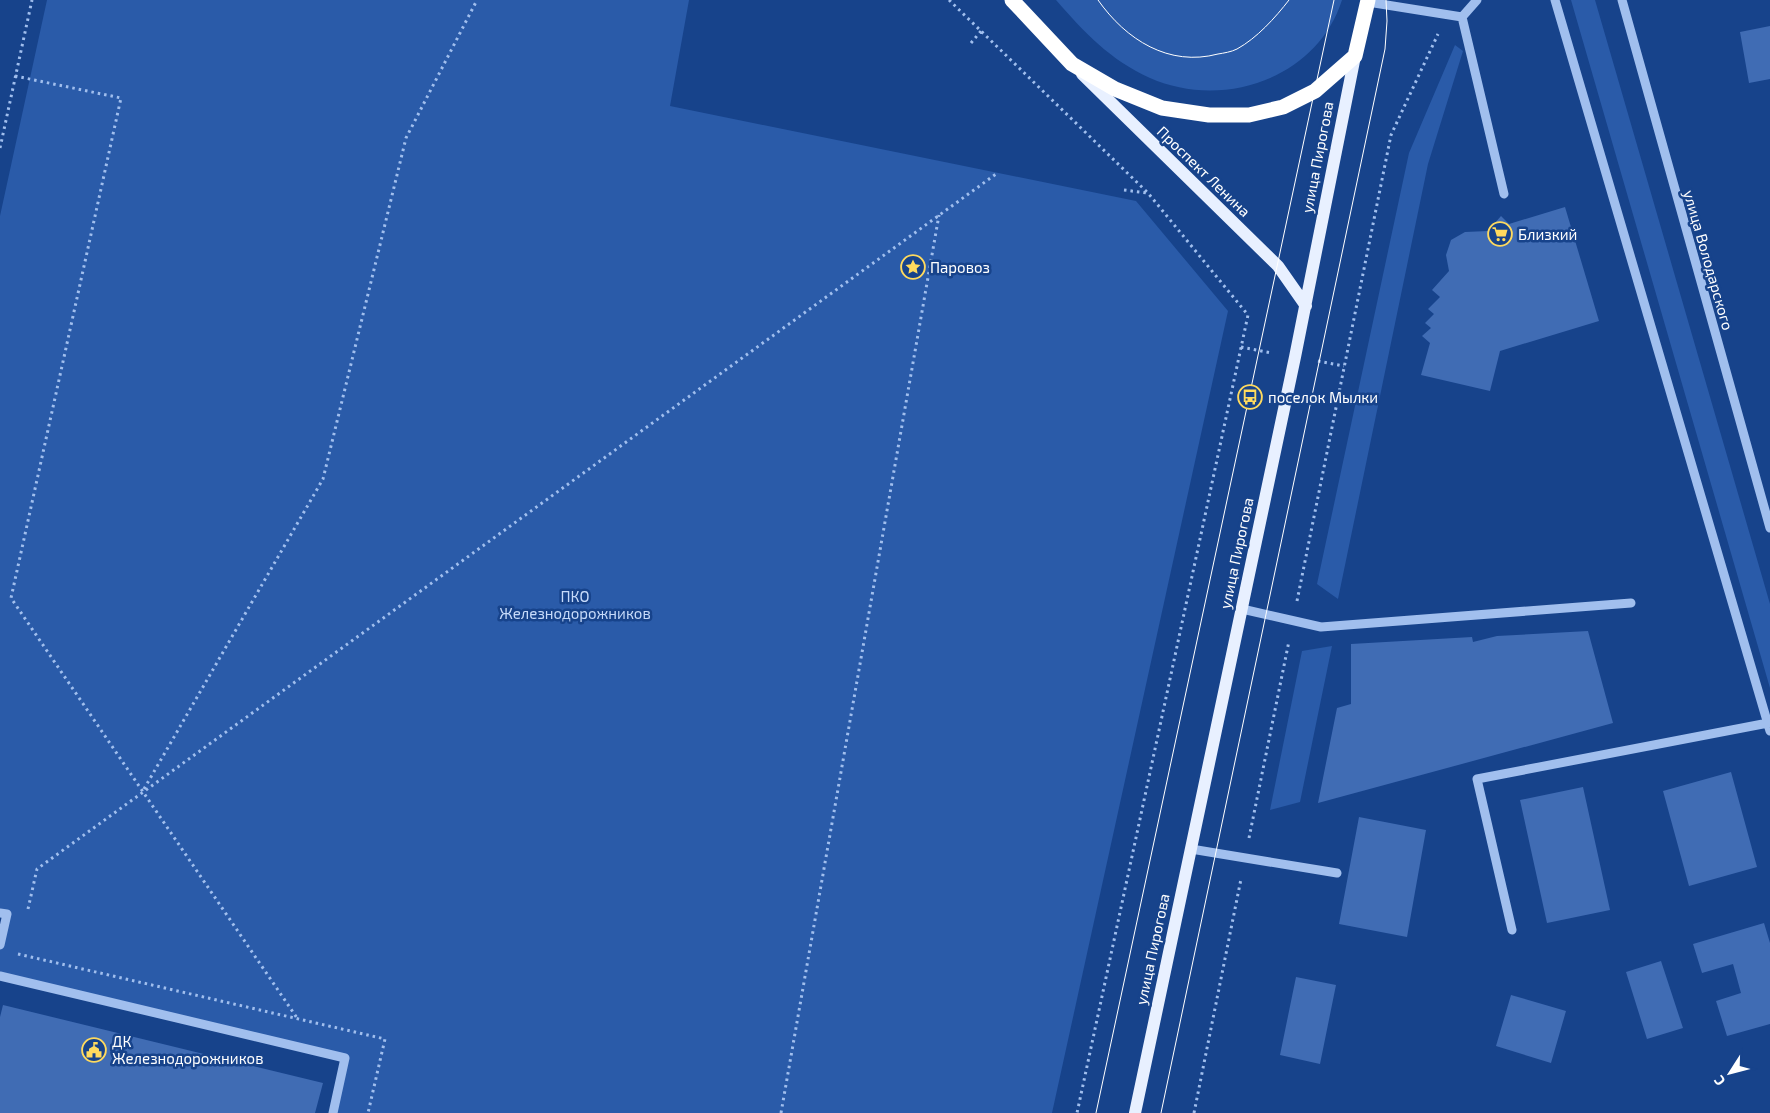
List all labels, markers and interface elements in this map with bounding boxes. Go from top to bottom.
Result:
street label: улица Пирогова [1297,100,1338,215]
street label: Проспект Ленина [1154,122,1254,220]
street label: улица Володарского [1679,188,1738,332]
supermarket icon: Близкий [1487,221,1513,247]
place label: Близкий [1518,225,1577,243]
place icon: Паровоз [900,254,926,280]
place label: Паровоз [930,258,990,276]
bus stop icon: поселок Мылки [1237,384,1263,410]
place label: поселок Мылки [1268,388,1378,406]
street label: улица Пирогова [1215,496,1258,611]
park label: ПКО Железнодорожников [499,587,651,622]
street label: улица Пирогова [1131,892,1174,1007]
place label: ДК Железнодорожников [112,1032,264,1067]
public building icon: ДК Железнодорожников [81,1037,107,1063]
north arrow [1705,1048,1755,1098]
text: С [1710,1073,1728,1089]

